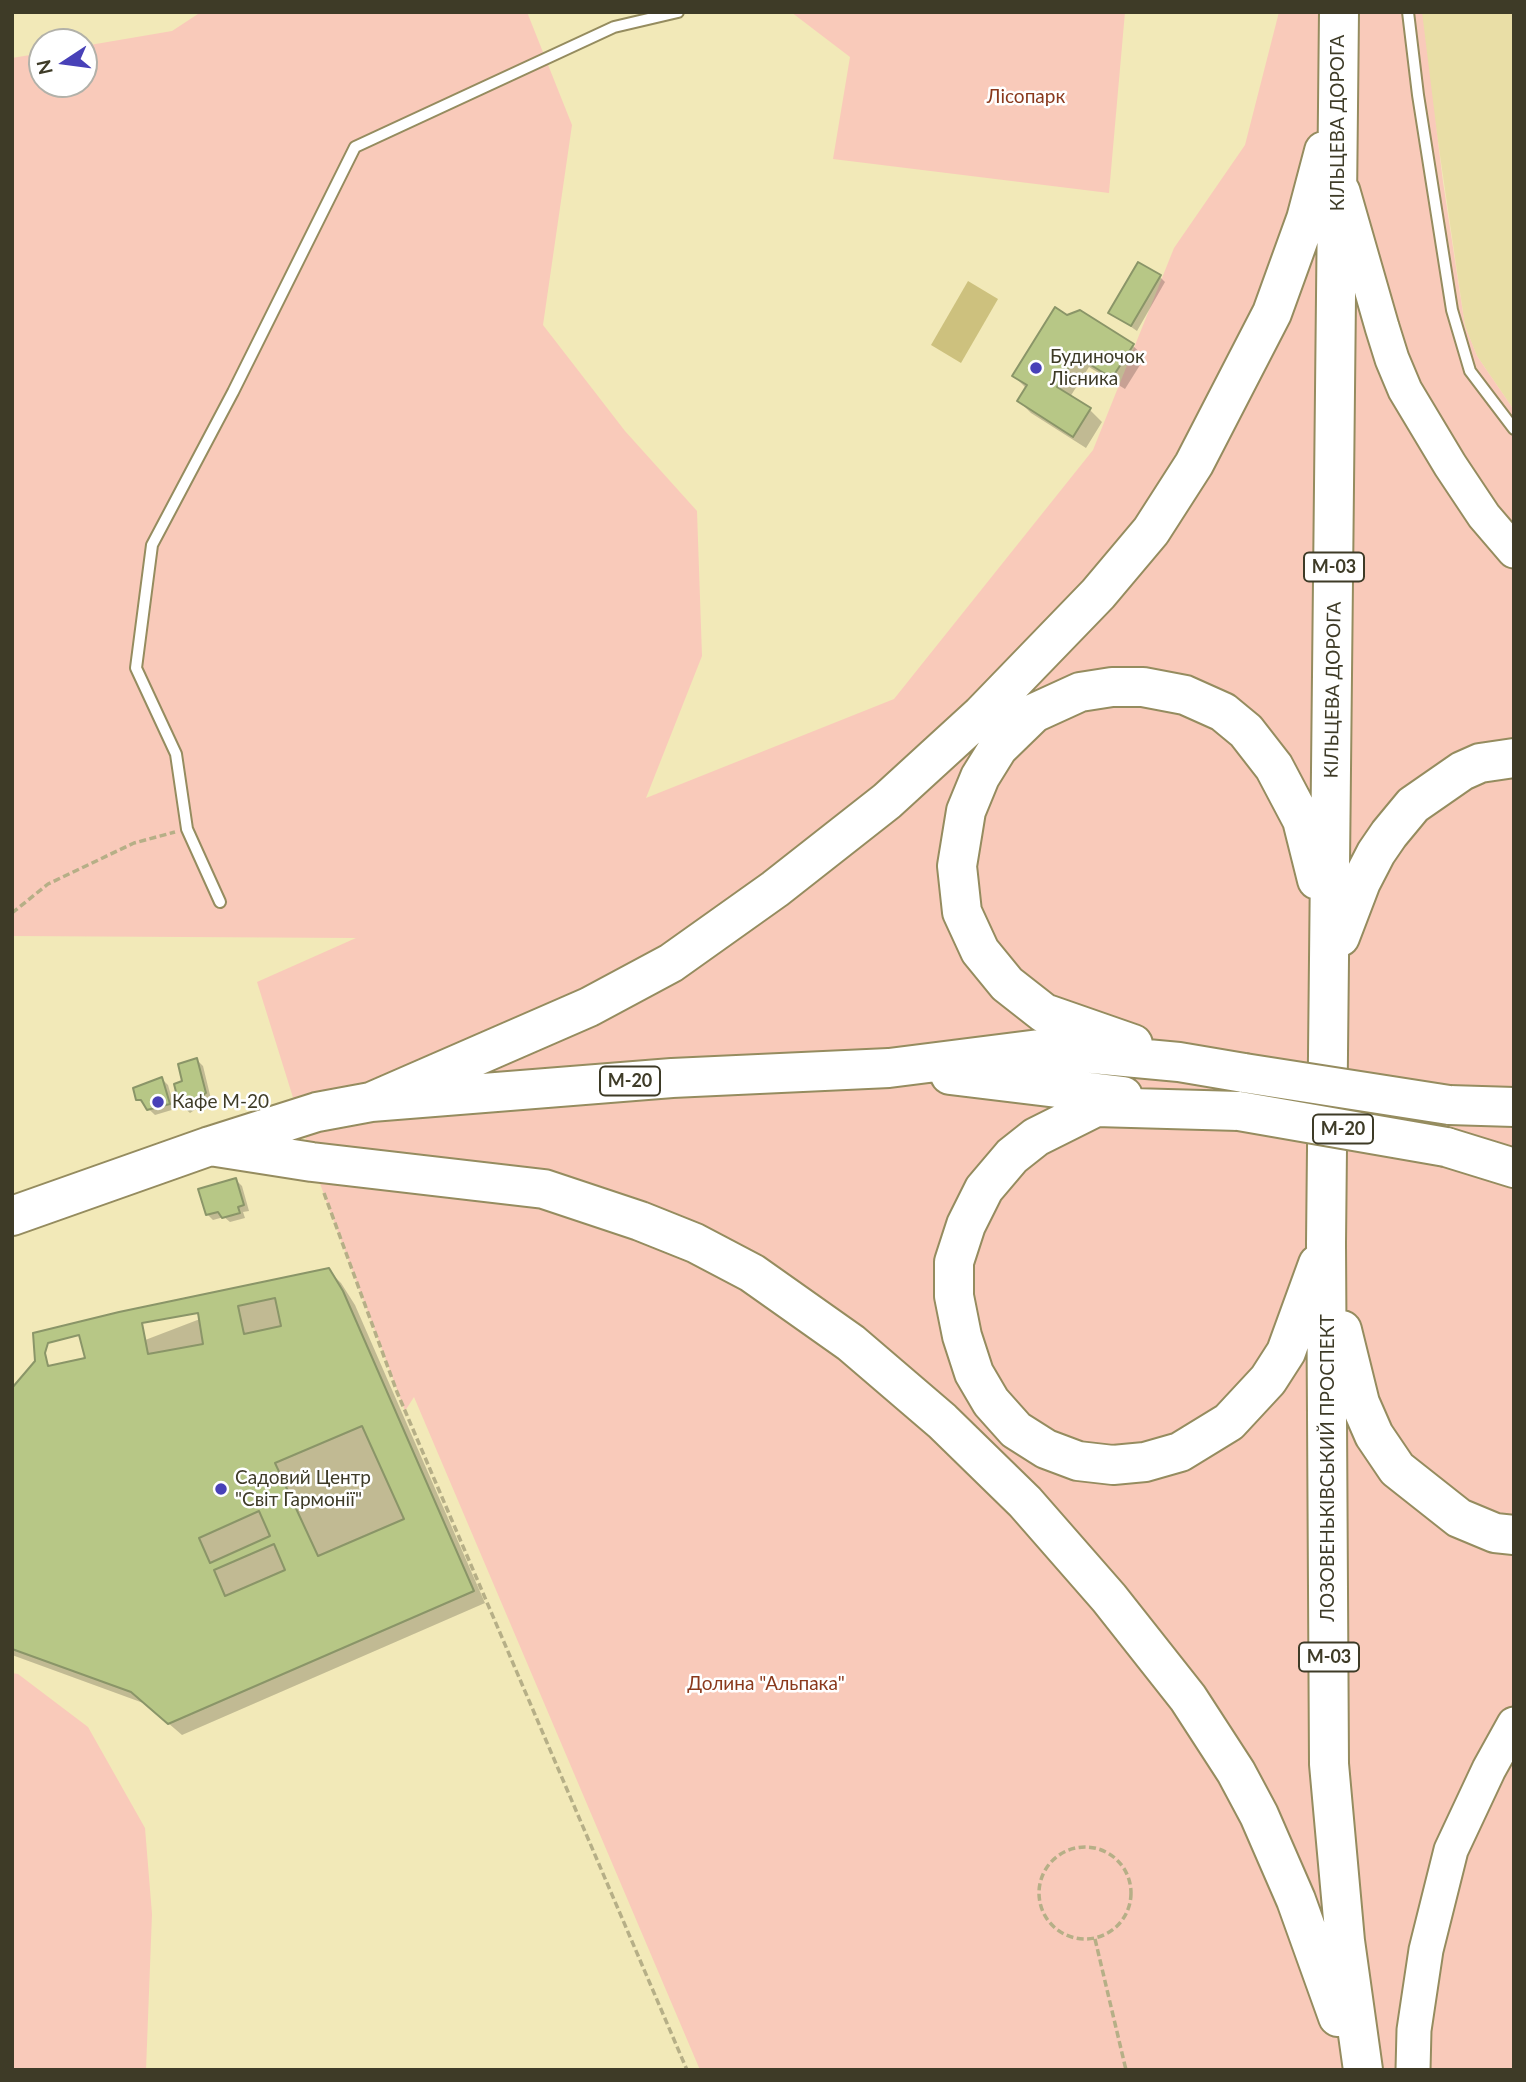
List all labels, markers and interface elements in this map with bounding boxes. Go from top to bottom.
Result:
north arrow [28,28,98,98]
street label: КІЛЬЦЕВА ДОРОГА [1327,35,1349,211]
text: N [31,58,57,77]
park label: Лісопарк [987,86,1065,108]
place label: Будиночок Лісника [1050,346,1145,390]
marker: Будиночок Лісника [1028,360,1044,376]
road number: М-03 [1304,552,1364,582]
street label: КІЛЬЦЕВА ДОРОГА [1320,601,1346,779]
road number: М-20 [600,1066,660,1096]
place label: Кафе М-20 [172,1091,269,1113]
marker: Кафе М-20 [150,1094,166,1110]
road number: М-20 [1313,1114,1373,1144]
street label: ЛОЗОВЕНЬКІВСЬКИЙ ПРОСПЕКТ [1317,1314,1339,1622]
place label: Садовий Центр "Світ Гармонії" [235,1467,371,1511]
marker: Садовий Центр "Світ Гармонії" [213,1481,229,1497]
road number: М-03 [1299,1642,1359,1672]
park label: Долина "Альпака" [687,1673,845,1695]

